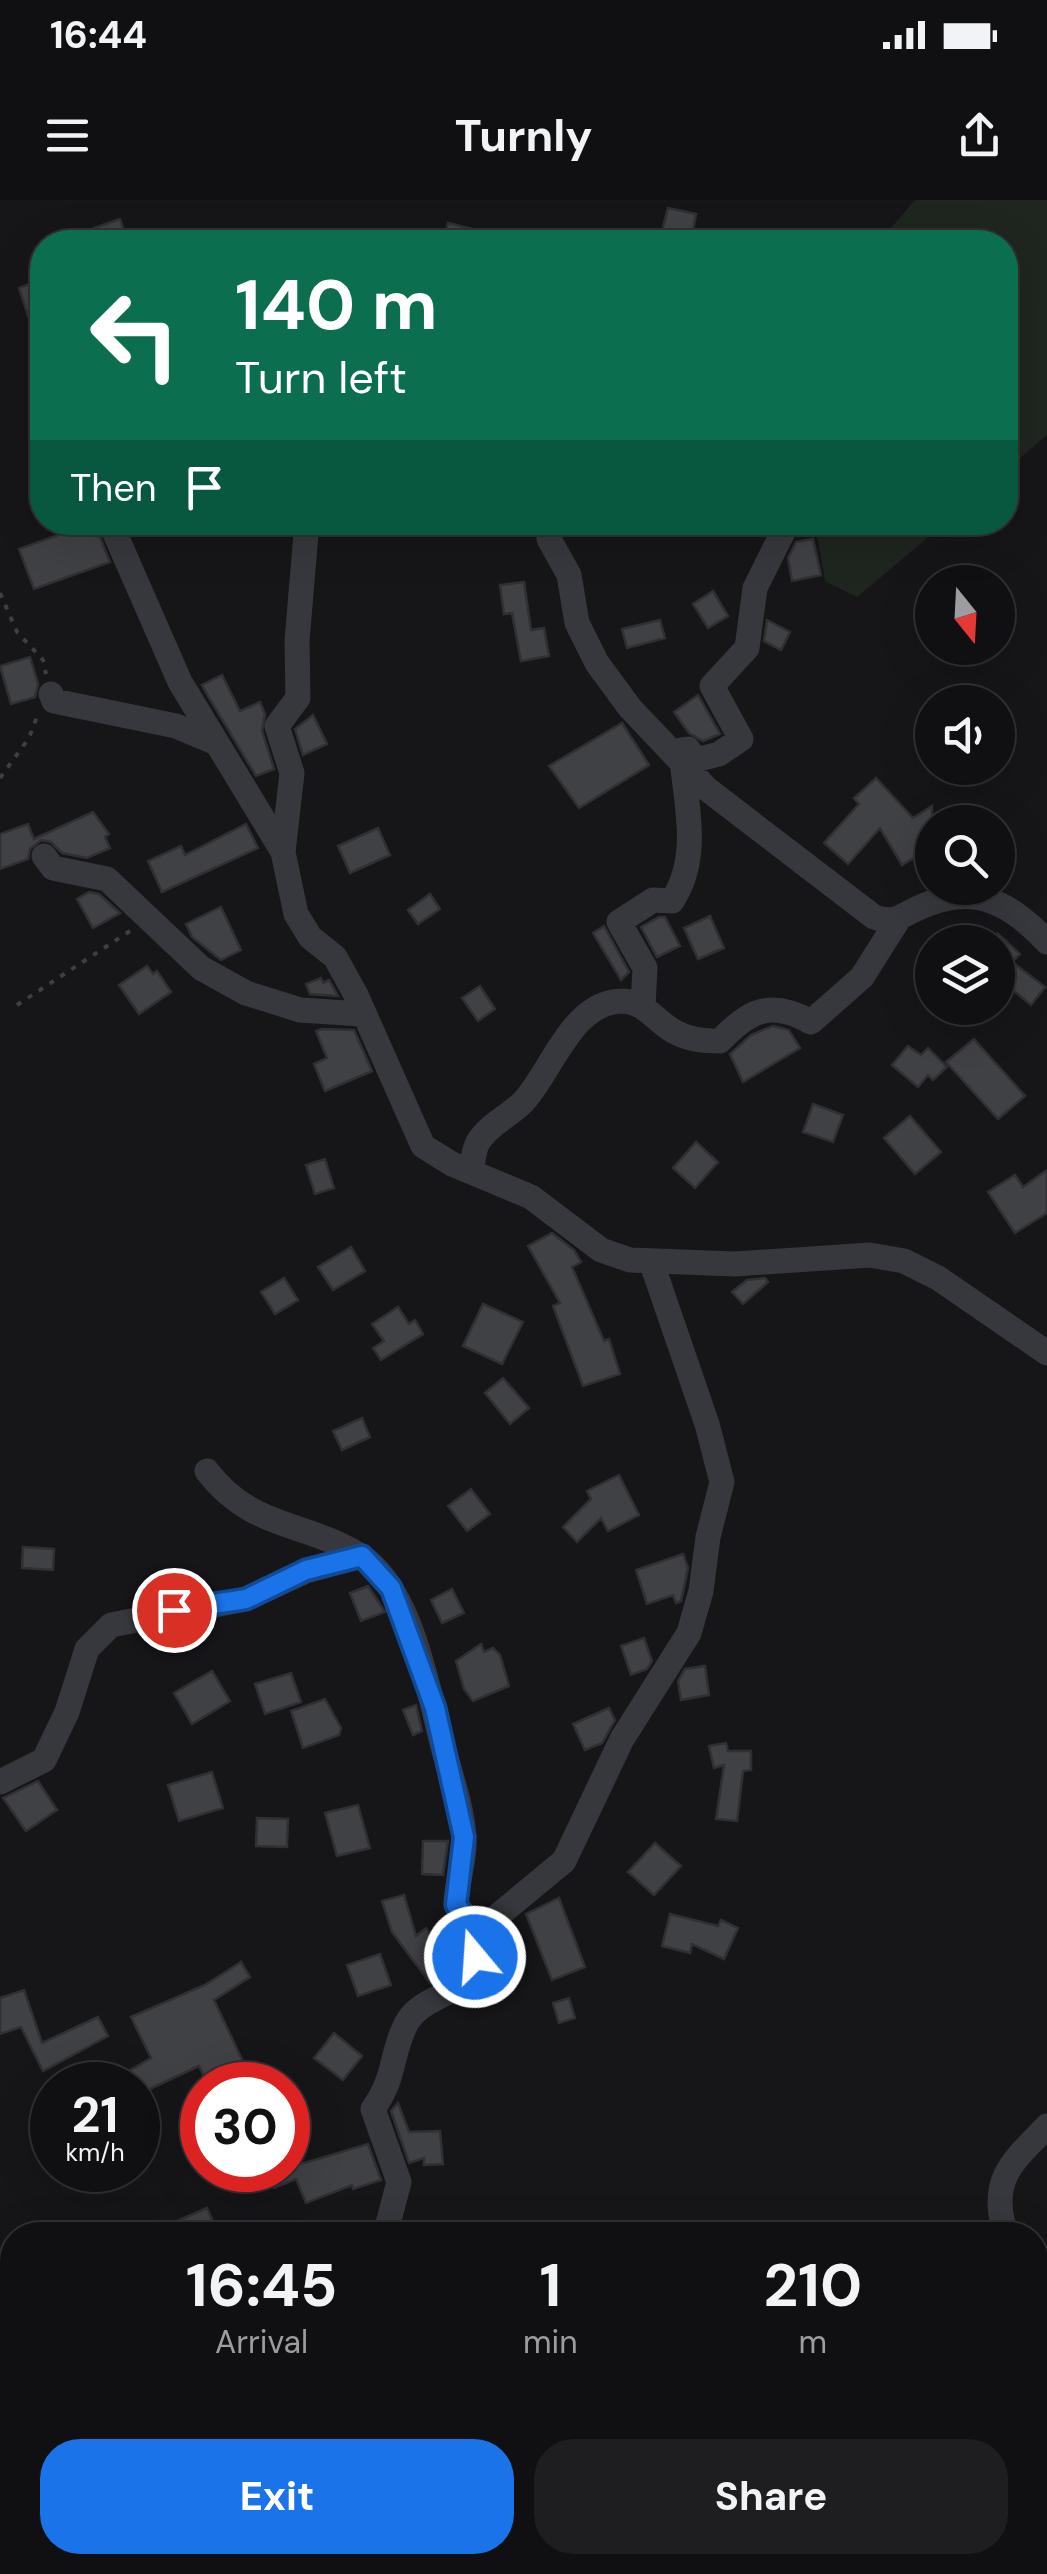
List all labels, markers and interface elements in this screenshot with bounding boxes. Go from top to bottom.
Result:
text: 16:44 [50,10,147,60]
text: Turnly [455,106,592,165]
icon: menu [40,108,95,163]
icon: share [952,108,1007,163]
text: 140 m [235,260,438,351]
icon: left [70,270,200,400]
text: Turn left [235,348,407,407]
icon: arrive [177,460,232,515]
text: Then [70,463,157,513]
north arrow [915,565,1015,665]
map controls [915,565,1015,1025]
button: sound [915,685,1015,785]
button: search [915,805,1015,905]
button: layers [915,925,1015,1025]
pin [132,1568,217,1653]
icon: arrive [147,1583,202,1638]
position arrow [423,1905,527,2009]
speed limit sign: 30 [180,2062,310,2192]
text: 21 [71,2082,119,2148]
text: km/h [65,2136,125,2169]
text: 16:45 [186,2246,337,2325]
text: 1 [539,2246,561,2325]
text: 210 [763,2246,862,2325]
text: Arrival [215,2321,308,2363]
text: min [523,2321,578,2363]
text: m [799,2321,827,2363]
button: Exit [40,2439,514,2554]
button: Share [534,2439,1008,2554]

